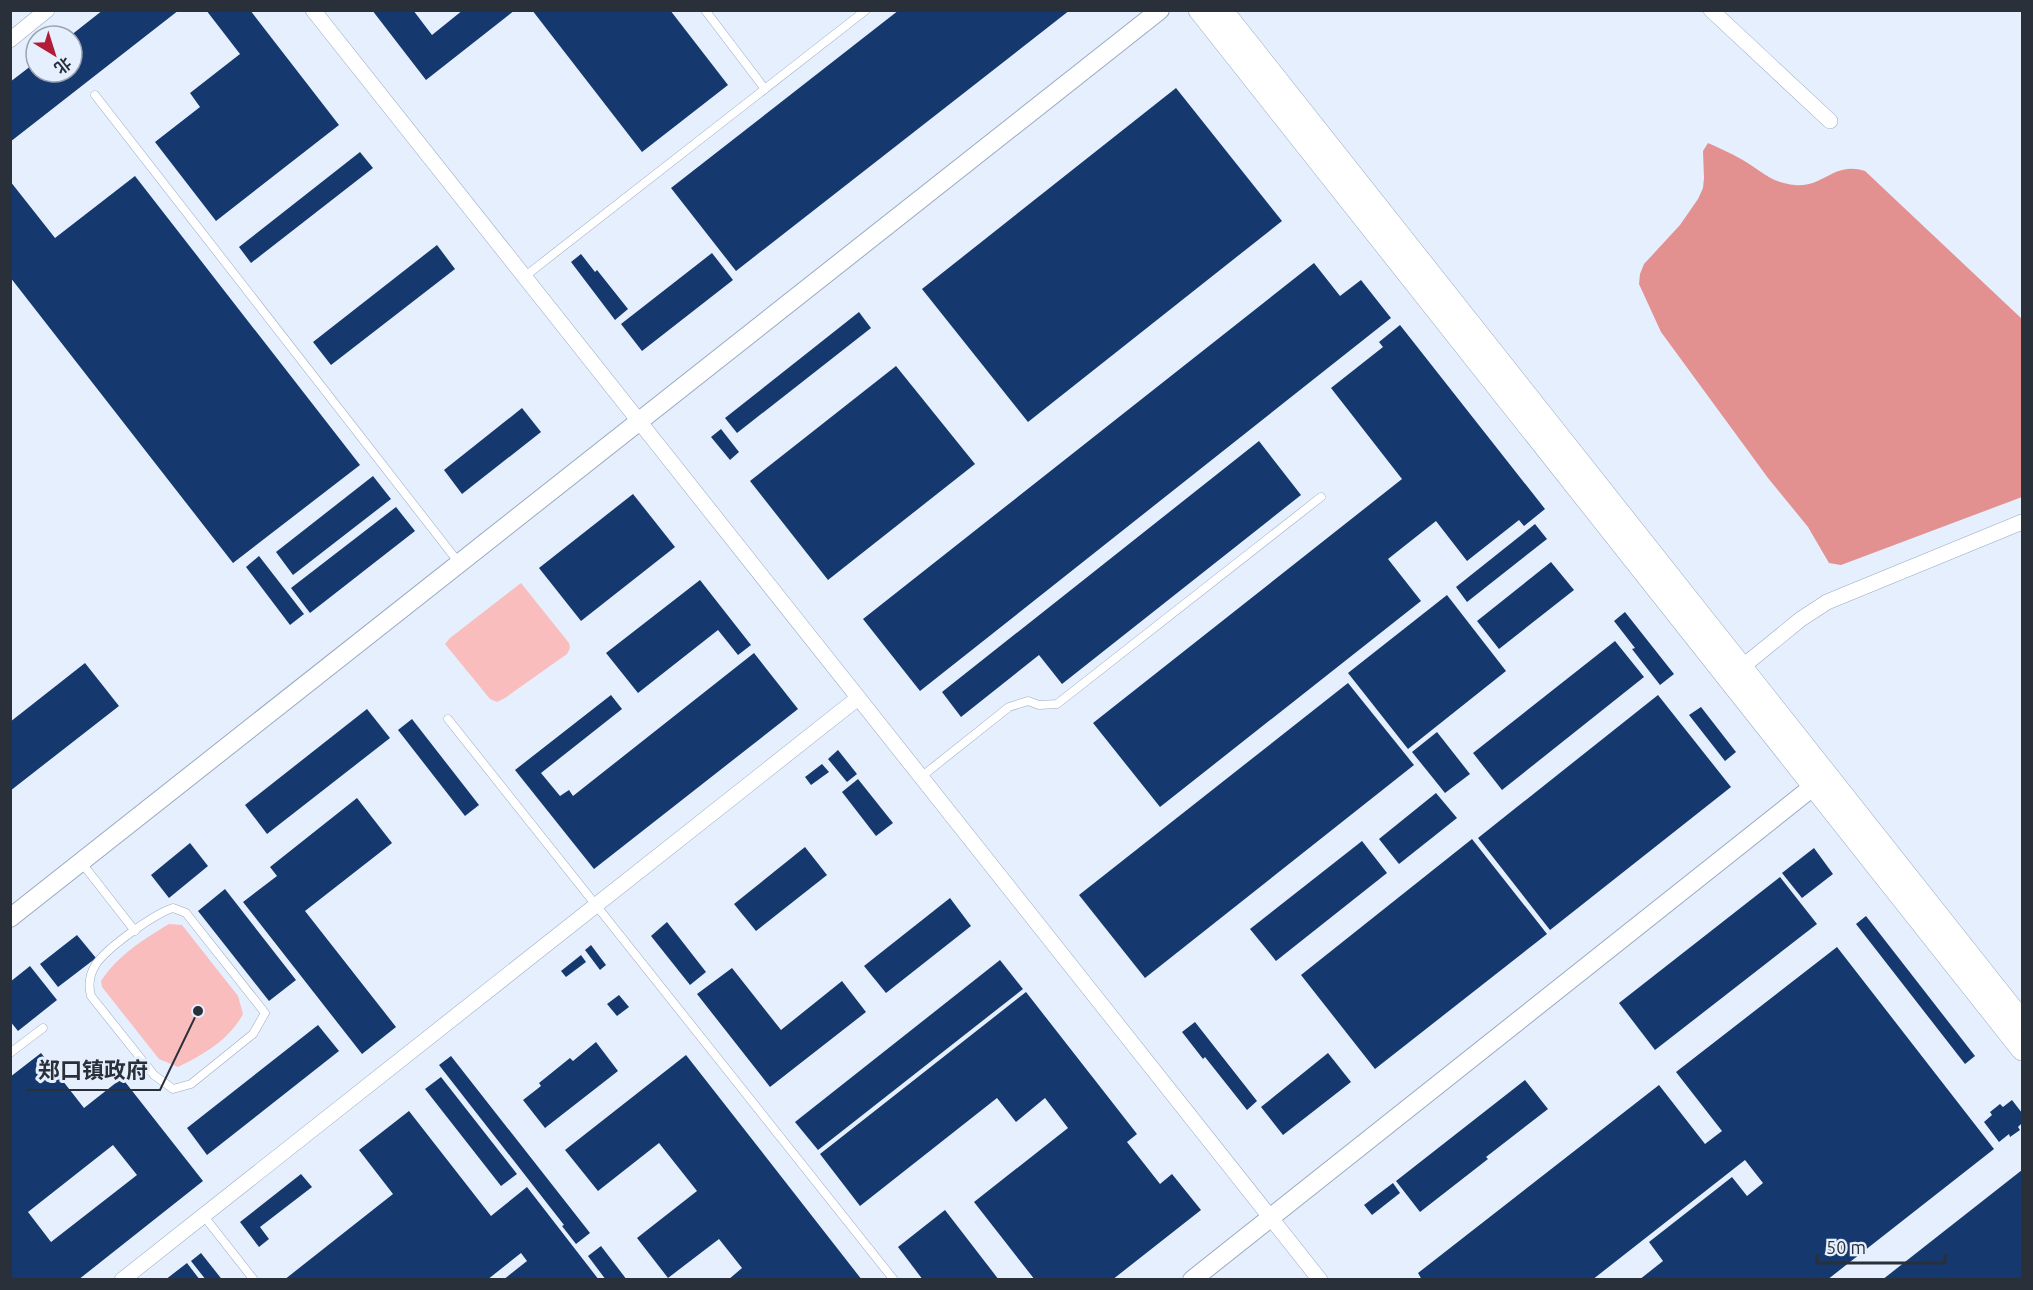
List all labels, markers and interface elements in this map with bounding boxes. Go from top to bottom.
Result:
north arrow [24,24,84,84]
text: 北 [51,54,75,78]
callout: 郑口镇政府 [26,1050,160,1090]
text: 郑口镇政府 [38,1057,148,1082]
scale bar [1817,1227,1944,1265]
text: 50 m [1826,1237,1866,1257]

